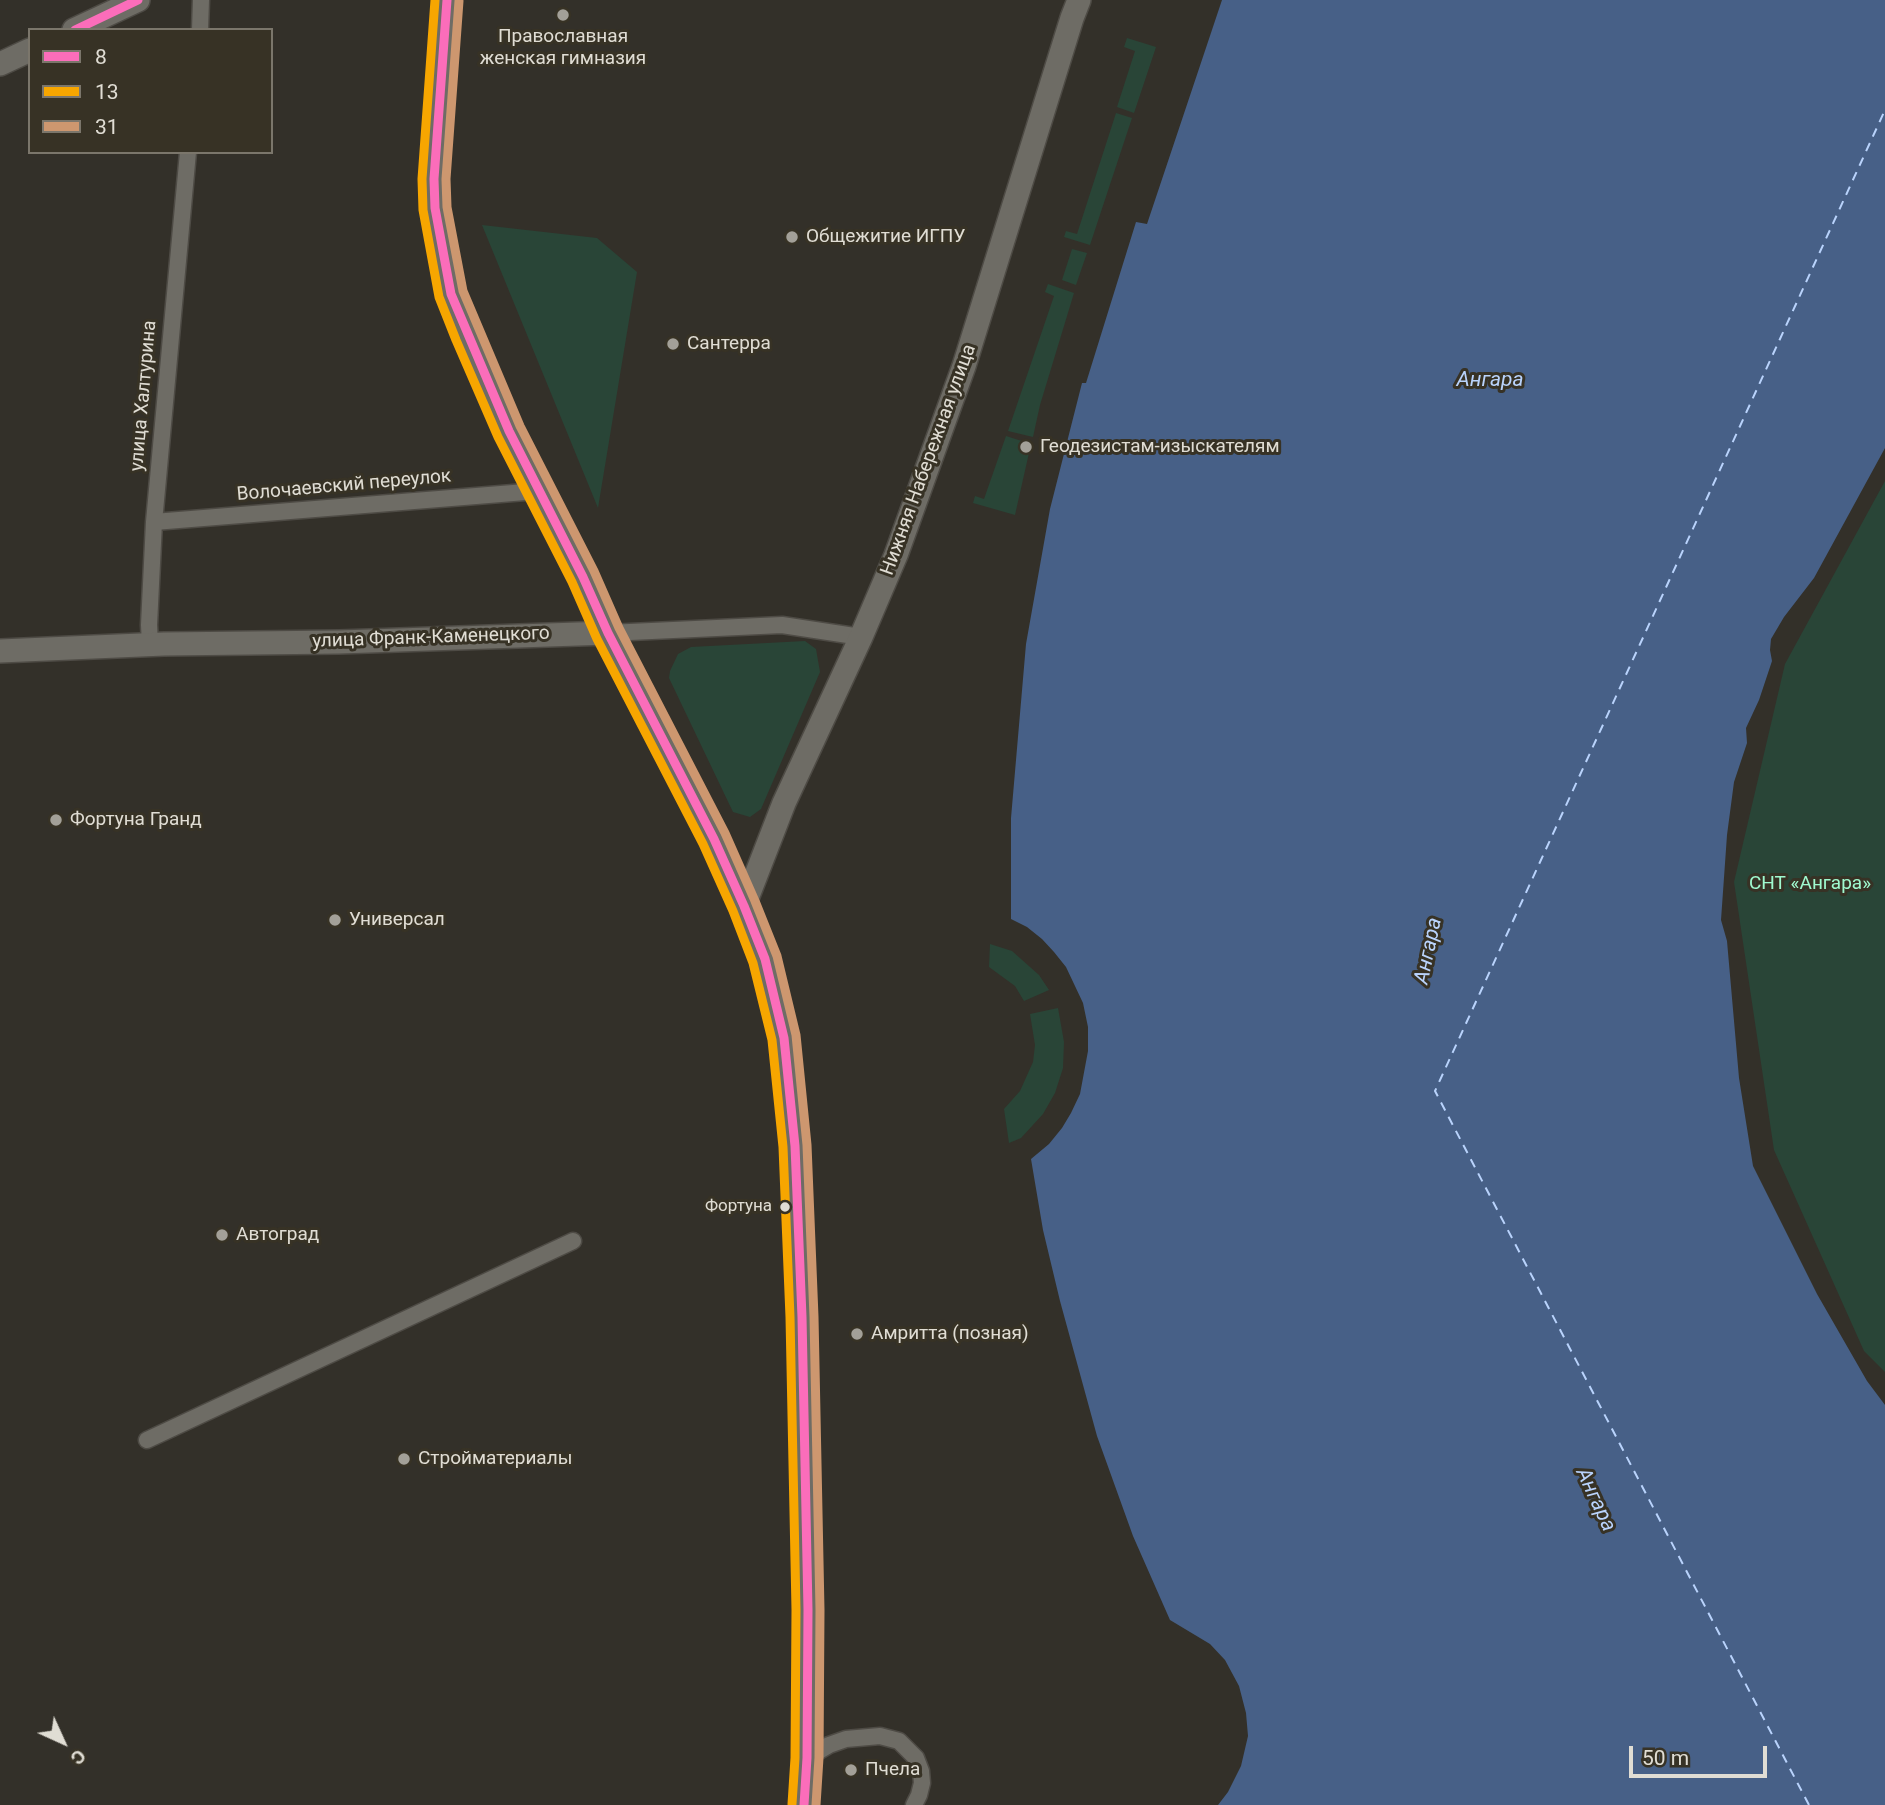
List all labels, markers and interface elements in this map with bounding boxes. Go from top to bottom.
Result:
marker: Православная женская гимназия [555,7,571,23]
place label: Православная женская гимназия [480,26,646,70]
legend [28,28,273,154]
text: 8 [95,45,107,69]
text: 13 [95,80,119,104]
text: 31 [95,115,119,139]
place label: Общежитие ИГПУ [806,226,965,248]
marker: Общежитие ИГПУ [784,229,800,245]
street label: улица Халтурина [126,320,162,472]
place label: Сантерра [687,333,771,355]
marker: Сантерра [665,336,681,352]
street label: Нижняя Набережная улица [877,341,981,579]
water label: Ангара [1456,368,1524,394]
place label: Геодезистам-изыскателям [1040,436,1280,458]
marker: Геодезистам-изыскателям [1018,439,1034,455]
street label: Волочаевский переулок [236,465,452,507]
street label: улица Франк-Каменецкого [312,622,550,654]
place label: Фортуна Гранд [70,809,202,831]
marker: Фортуна Гранд [48,812,64,828]
park label: СНТ «Ангара» [1749,873,1871,895]
place label: Универсал [349,909,445,931]
marker: Универсал [327,912,343,928]
water label: Ангара [1410,916,1448,986]
place label: Фортуна [705,1197,772,1217]
marker: Фортуна [778,1200,792,1214]
place label: Автоград [236,1224,319,1246]
marker: Автоград [214,1227,230,1243]
place label: Амритта (позная) [871,1323,1029,1345]
marker: Амритта (позная) [849,1326,865,1342]
place label: Стройматериалы [418,1448,572,1470]
marker: Стройматериалы [396,1451,412,1467]
water label: Ангара [1569,1464,1621,1536]
north arrow [28,1707,98,1777]
scale bar [1633,1731,1771,1775]
text: С [66,1745,91,1770]
text: 50 m [1642,1746,1689,1770]
place label: Пчела [865,1759,920,1781]
marker: Пчела [843,1762,859,1778]

